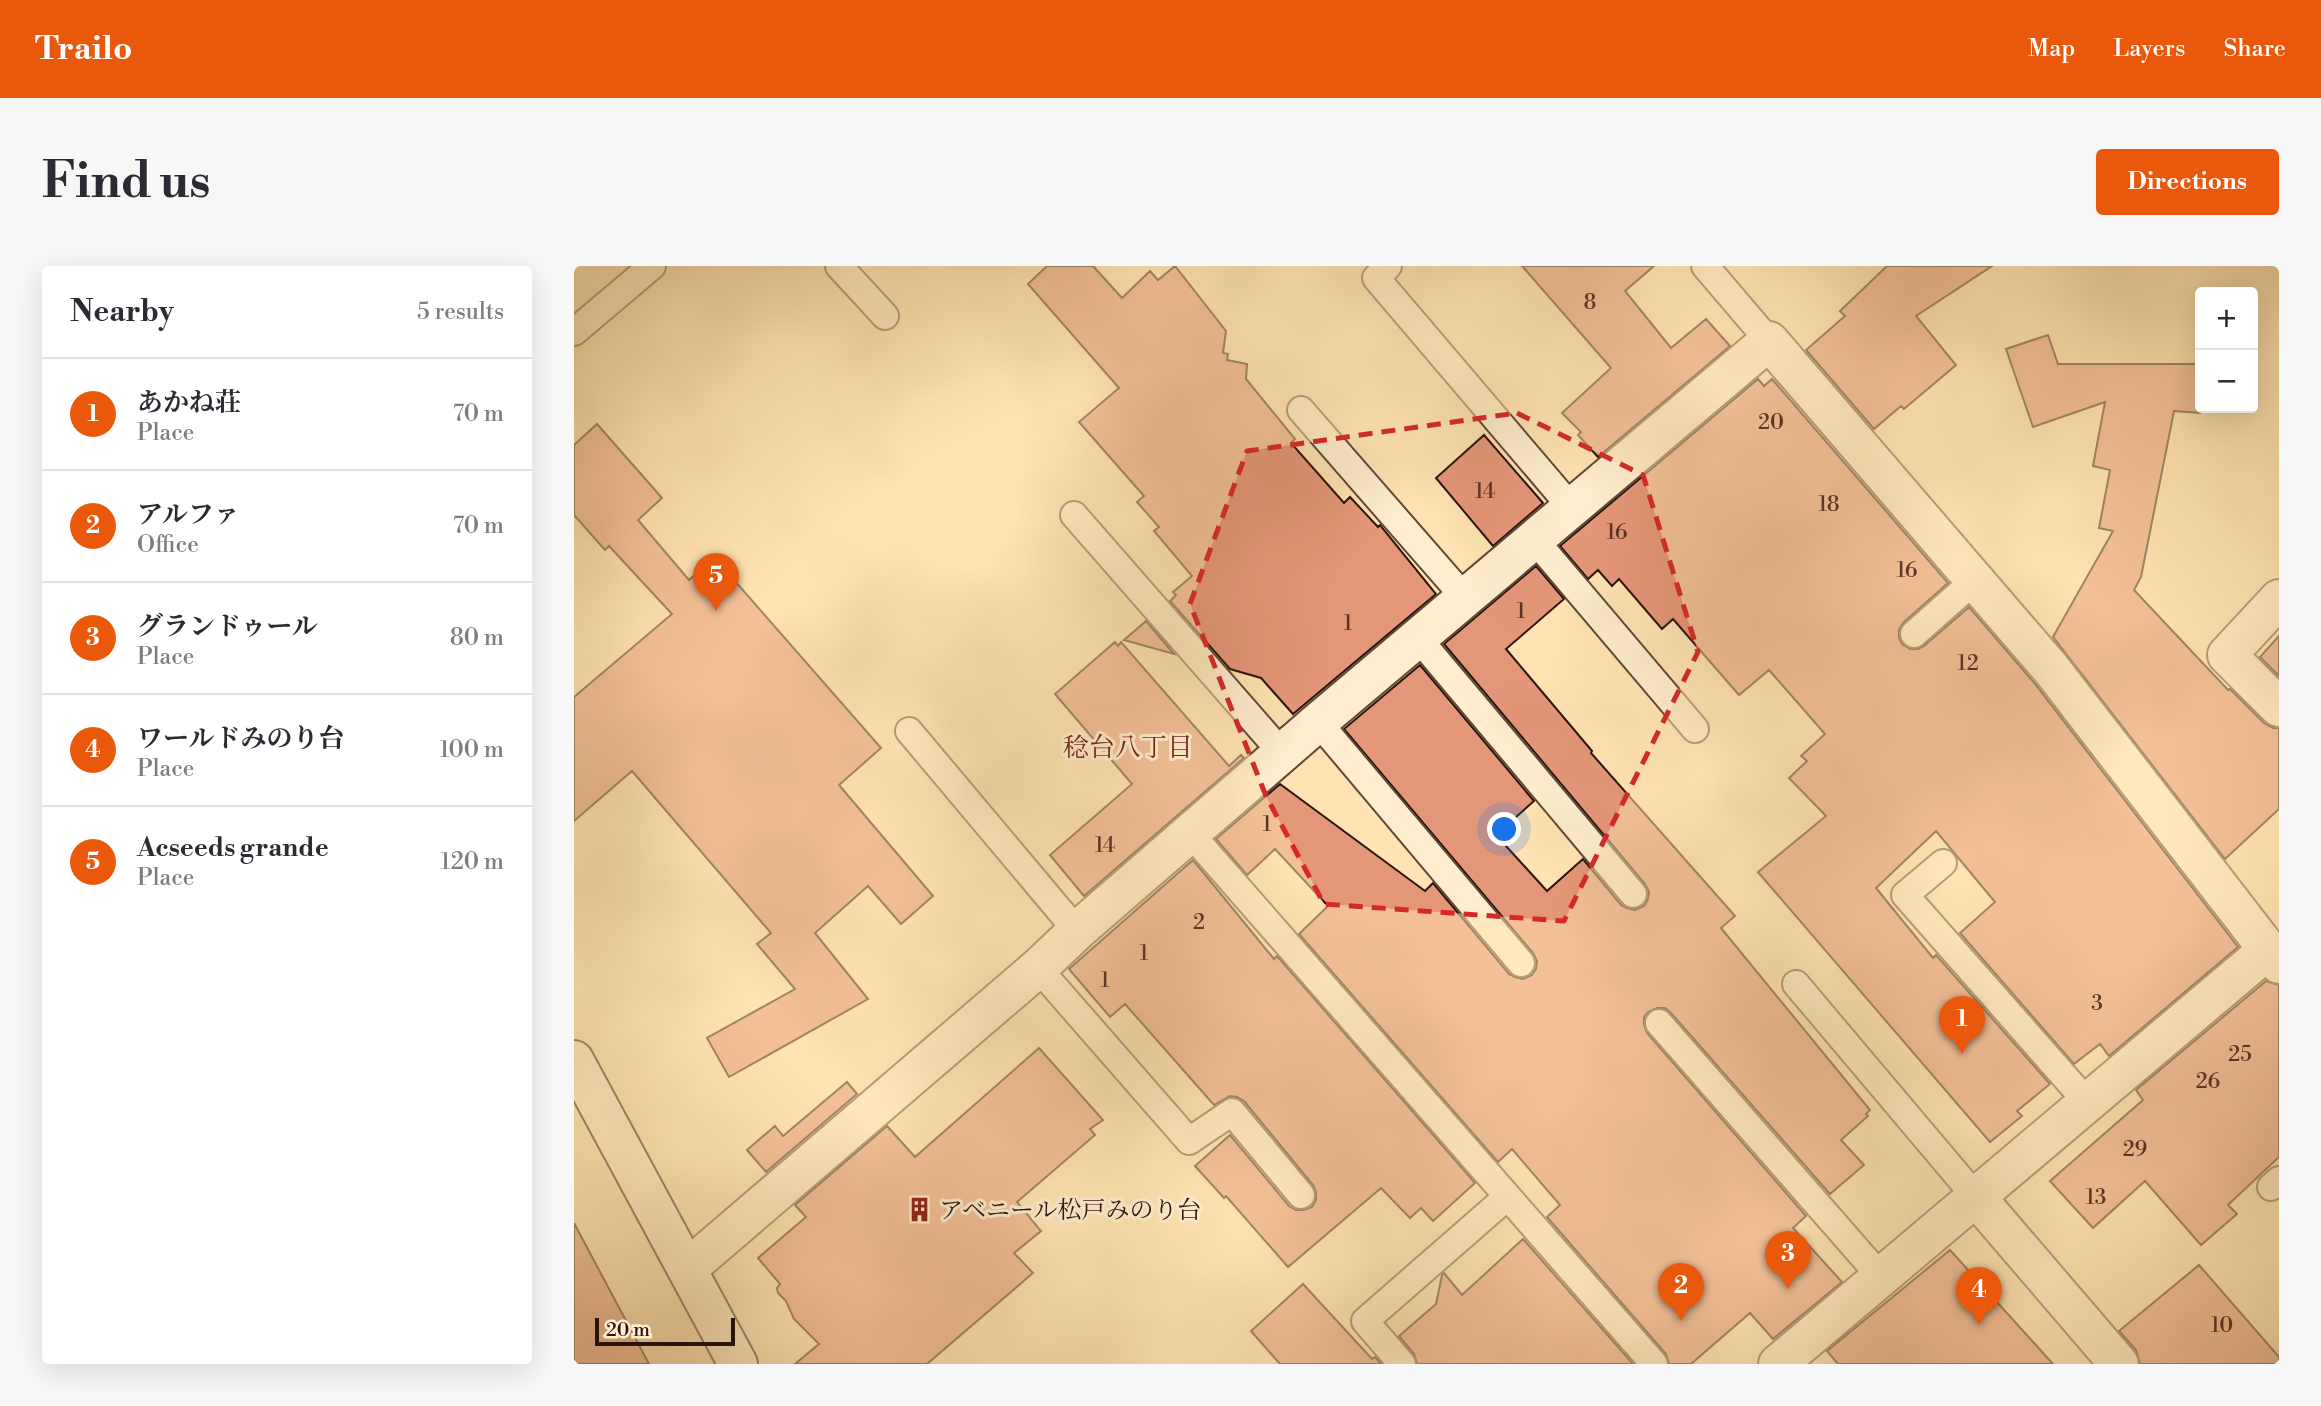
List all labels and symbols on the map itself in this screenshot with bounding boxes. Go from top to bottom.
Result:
house number: 8 [1584,290,1596,316]
house number: 20 [1758,410,1784,436]
house number: 14 [1475,479,1495,505]
house number: 18 [1818,492,1840,518]
house number: 16 [1606,520,1628,546]
pin: 5 [693,553,739,611]
house number: 16 [1896,558,1918,584]
house number: 1 [1516,599,1526,625]
house number: 1 [1343,611,1353,637]
house number: 12 [1957,651,1979,677]
district label: 稔台八丁目 [1063,732,1193,764]
house number: 1 [1262,812,1272,838]
your location [1487,812,1521,846]
house number: 14 [1095,833,1115,859]
house number: 2 [1193,910,1205,936]
house number: 1 [1139,941,1149,967]
house number: 1 [1100,968,1110,994]
house number: 3 [2091,991,2103,1017]
pin: 1 [1939,996,1985,1054]
house number: 25 [2228,1042,2252,1068]
house number: 26 [2196,1069,2221,1095]
house number: 29 [2123,1137,2147,1163]
house number: 13 [2086,1185,2106,1211]
building icon: アベニール松戸みのり台 [905,1196,933,1224]
place label: アベニール松戸みのり台 [939,1196,1202,1226]
pin: 3 [1765,1231,1811,1289]
pin: 2 [1658,1263,1704,1321]
pin: 4 [1956,1267,2002,1325]
house number: 10 [2211,1313,2233,1339]
scale bar [595,1315,735,1347]

